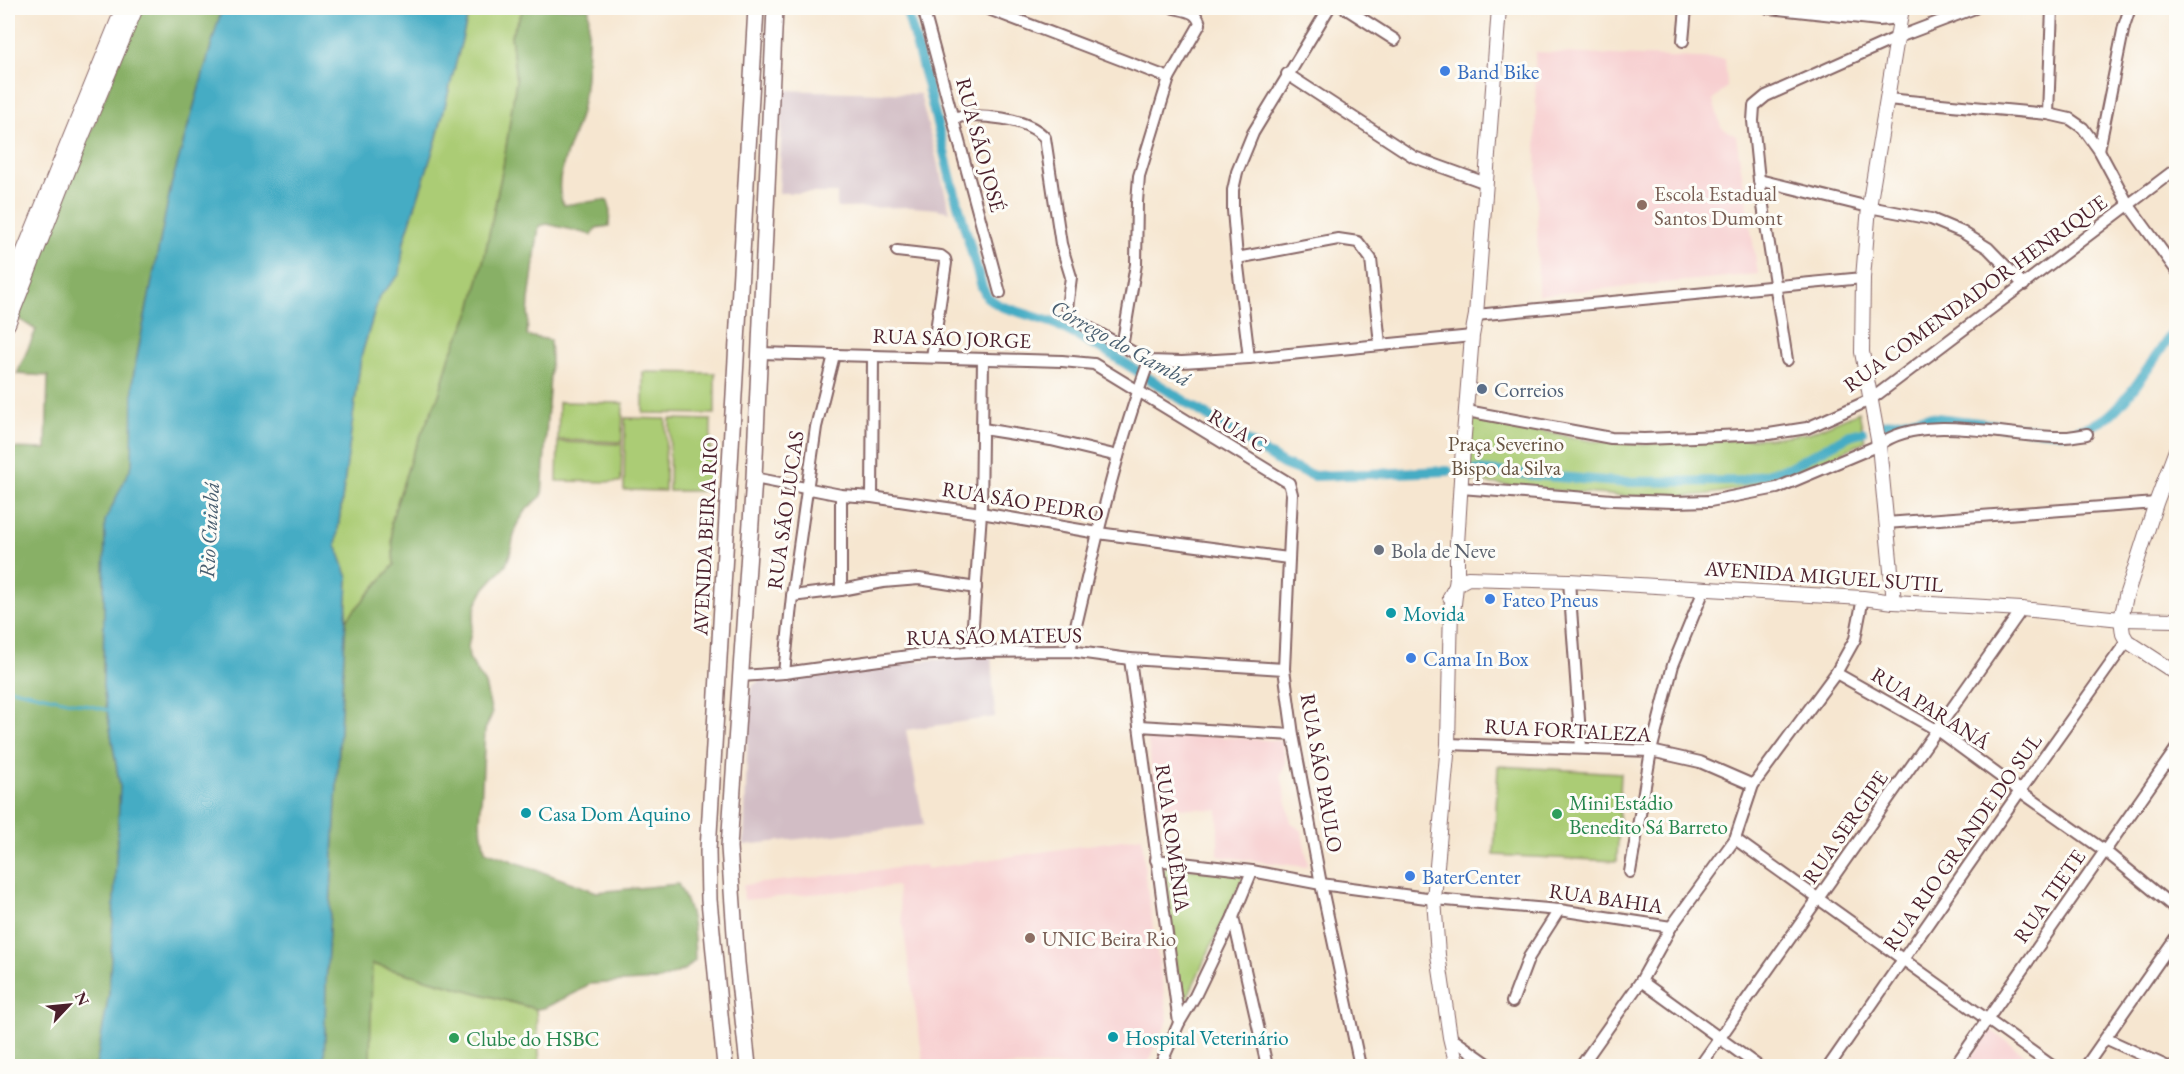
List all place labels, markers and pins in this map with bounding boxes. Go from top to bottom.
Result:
place label: Band Bike [1457,58,1539,85]
marker: Band Bike [1438,64,1452,78]
place label: Escola Estadual Santos Dumont [1654,180,1783,231]
marker: Escola Estadual Santos Dumont [1635,198,1649,212]
place label: Correios [1494,376,1564,403]
marker: Correios [1475,382,1489,396]
place label: Bola de Neve [1391,537,1496,564]
marker: Bola de Neve [1372,543,1386,557]
place label: Fateo Pneus [1502,586,1599,613]
marker: Fateo Pneus [1483,592,1497,606]
place label: Movida [1403,600,1466,627]
marker: Movida [1384,606,1398,620]
place label: Cama In Box [1423,645,1529,672]
marker: Cama In Box [1404,651,1418,665]
place label: Mini Estádio Benedito Sá Barreto [1569,789,1728,840]
place label: Casa Dom Aquino [538,800,691,827]
marker: Casa Dom Aquino [519,806,533,820]
marker: Mini Estádio Benedito Sá Barreto [1550,807,1564,821]
place label: BaterCenter [1422,863,1521,890]
marker: BaterCenter [1403,869,1417,883]
place label: UNIC Beira Rio [1042,925,1176,952]
marker: UNIC Beira Rio [1023,931,1037,945]
place label: Hospital Veterinário [1125,1024,1289,1051]
place label: Clube do HSBC [466,1025,599,1052]
marker: Hospital Veterinário [1106,1030,1120,1044]
marker: Clube do HSBC [447,1031,461,1045]

